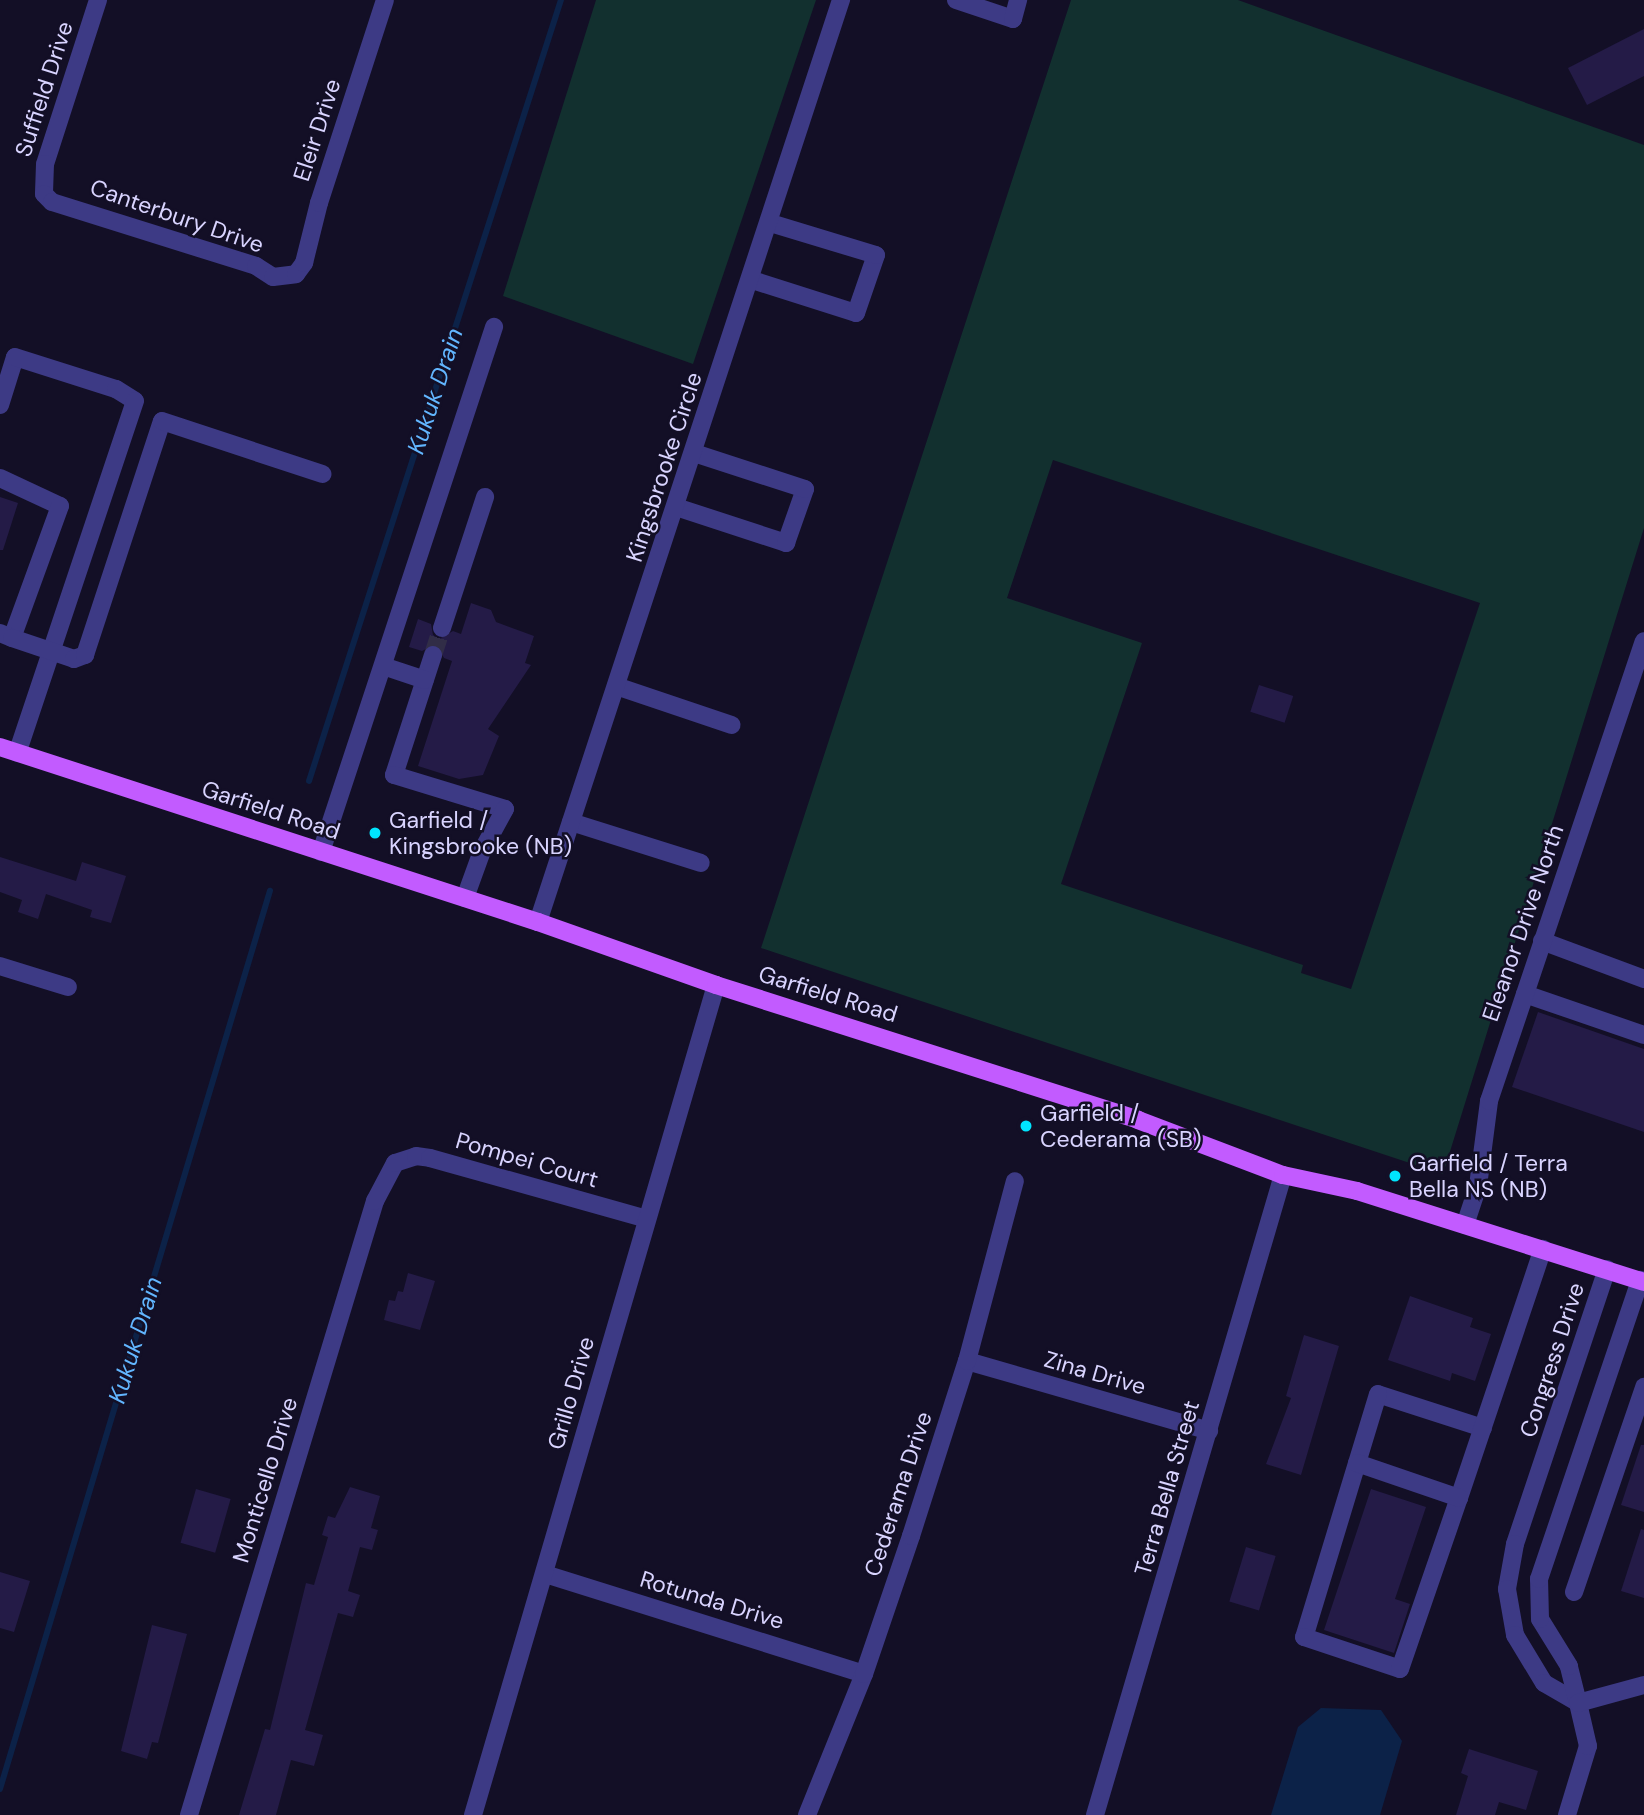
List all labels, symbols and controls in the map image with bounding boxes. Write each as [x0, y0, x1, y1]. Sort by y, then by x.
street label: Suffield Drive [9, 18, 79, 160]
street label: Eleir Drive [288, 75, 346, 185]
street label: Canterbury Drive [86, 173, 268, 259]
water label: Kukuk Drain [401, 324, 469, 458]
street label: Kingsbrooke Circle [620, 369, 708, 565]
street label: Garfield Road [198, 775, 344, 845]
place label: Garfield / Kingsbrooke (NB) [389, 806, 572, 860]
street label: Eleanor Drive North [1476, 821, 1570, 1025]
marker: Garfield / Kingsbrooke (NB) [367, 825, 383, 841]
street label: Garfield Road [755, 960, 901, 1028]
place label: Garfield / Cederama (SB) [1040, 1099, 1202, 1153]
marker: Garfield / Cederama (SB) [1018, 1118, 1034, 1134]
street label: Pompei Court [453, 1127, 601, 1193]
place label: Garfield / Terra Bella NS (NB) [1409, 1149, 1568, 1203]
marker: Garfield / Terra Bella NS (NB) [1387, 1168, 1403, 1184]
water label: Kukuk Drain [102, 1273, 168, 1407]
street label: Congress Drive [1514, 1279, 1590, 1441]
street label: Grillo Drive [542, 1333, 600, 1453]
street label: Zina Drive [1041, 1345, 1149, 1401]
street label: Monticello Drive [227, 1394, 303, 1566]
street label: Terra Bella Street [1129, 1397, 1205, 1579]
street label: Cederama Drive [858, 1408, 938, 1580]
street label: Rotunda Drive [637, 1565, 787, 1635]

